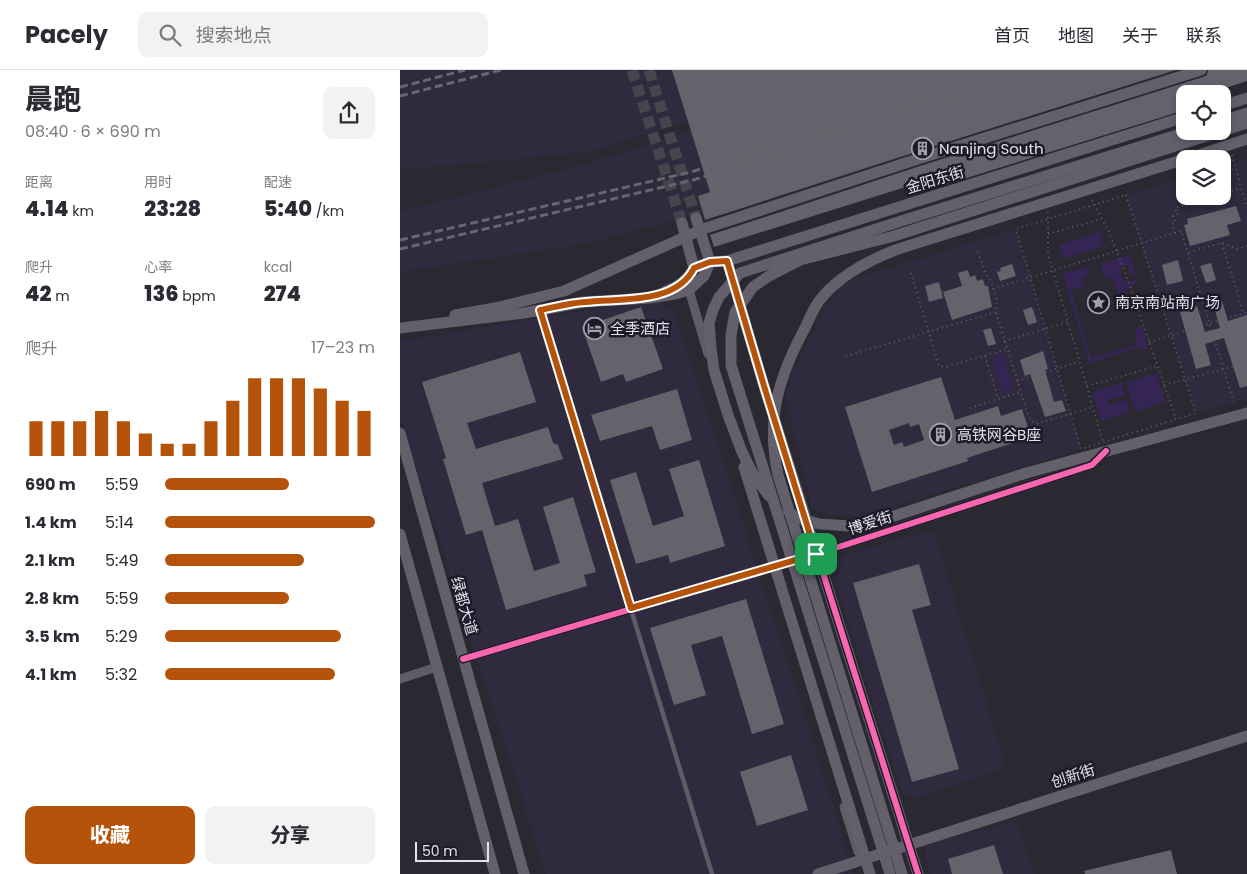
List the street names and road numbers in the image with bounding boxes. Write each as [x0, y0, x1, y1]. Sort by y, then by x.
street label: 金阳东街 [903, 161, 967, 198]
street label: 博爱街 [845, 506, 894, 539]
street label: 绿都大道 [446, 574, 483, 638]
street label: 创新街 [1048, 759, 1097, 792]

